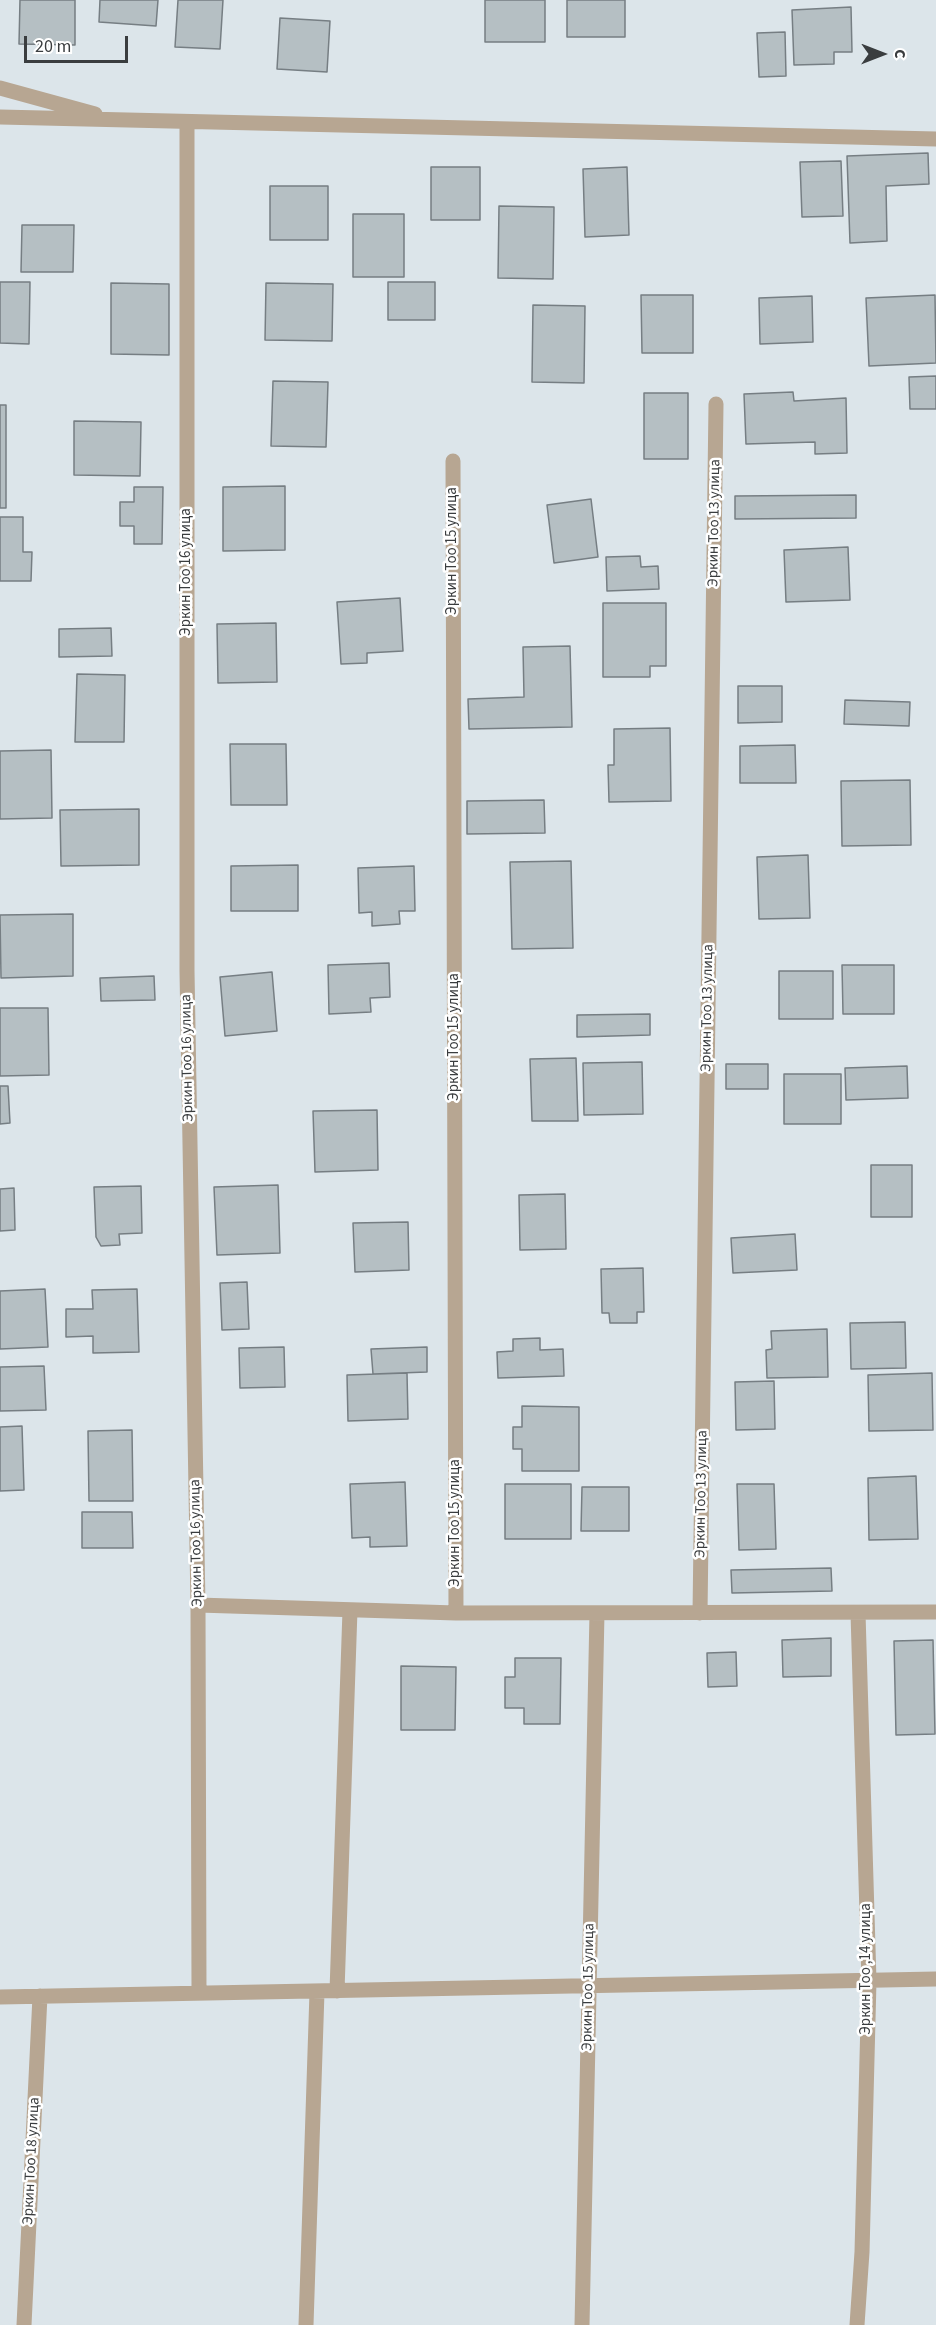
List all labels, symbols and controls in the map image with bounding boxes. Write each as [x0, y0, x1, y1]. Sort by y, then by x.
scale bar [27, 24, 130, 62]
north arrow [852, 24, 912, 84]
text: 20 m [35, 34, 71, 59]
text: С [889, 49, 911, 59]
street label: Эркин Тоо 13 улица [705, 459, 725, 587]
street label: Эркин Тоо 15 улица [444, 487, 462, 615]
street label: Эркин Тоо 16 улица [178, 508, 196, 636]
street label: Эркин Тоо 13 улица [698, 944, 718, 1072]
street label: Эркин Тоо 15 улица [446, 973, 464, 1101]
street label: Эркин Тоо 16 улица [178, 994, 198, 1122]
street label: Эркин Тоо 13 улица [692, 1430, 712, 1558]
street label: Эркин Тоо 15 улица [447, 1459, 465, 1587]
street label: Эркин Тоо 16 улица [187, 1479, 207, 1607]
street label: Эркин Тоо ,14 улица [858, 1903, 876, 2035]
street label: Эркин Тоо 15 улица [579, 1923, 599, 2051]
street label: Эркин Тоо 18 улица [20, 2097, 44, 2225]

